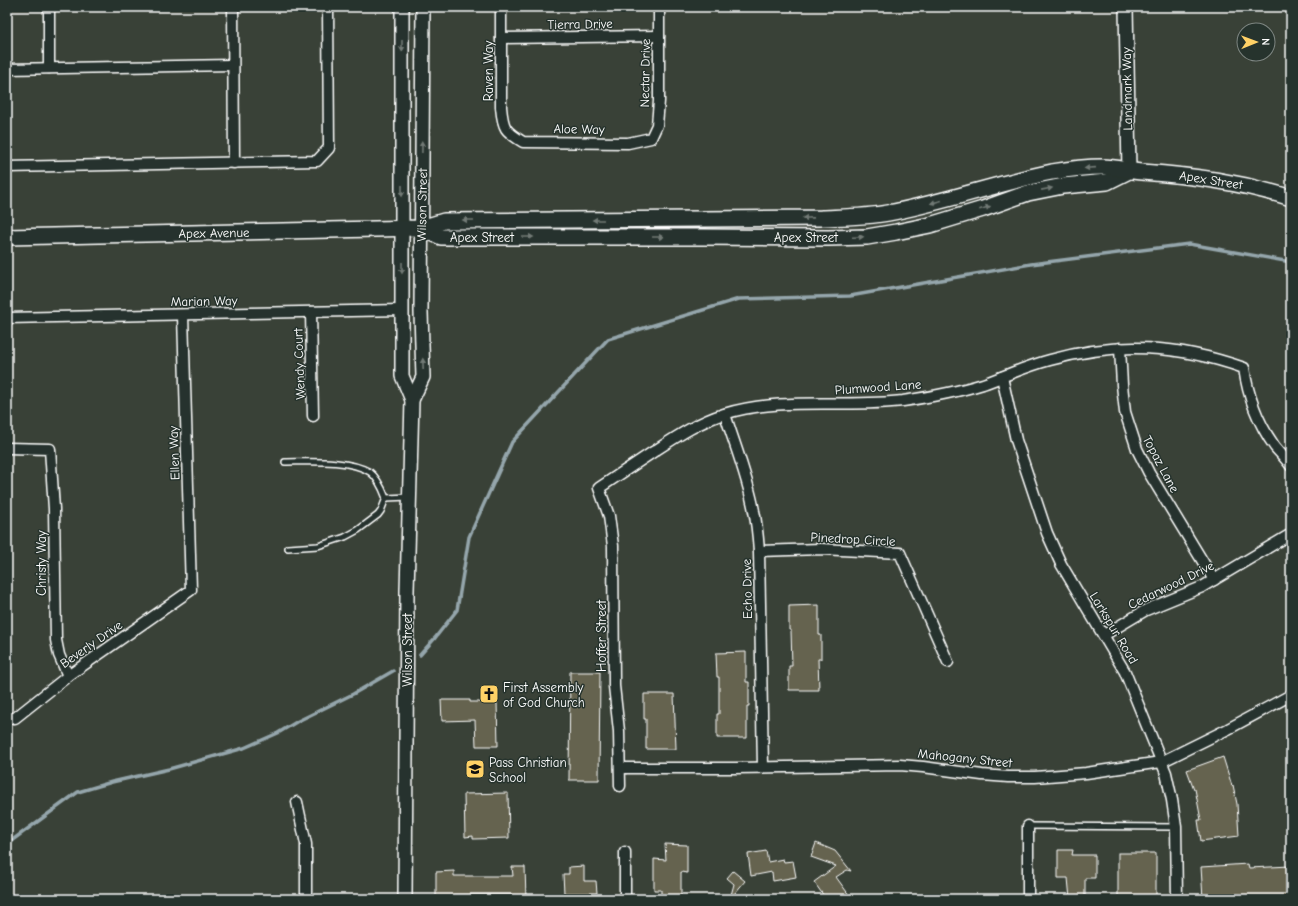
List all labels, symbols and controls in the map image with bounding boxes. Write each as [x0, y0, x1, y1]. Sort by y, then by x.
street label: Tierra Drive [547, 16, 613, 32]
north arrow [1236, 22, 1276, 62]
street label: Nectar Drive [637, 38, 653, 108]
text: N [1259, 38, 1272, 46]
one-way arrow [399, 40, 405, 53]
street label: Raven Way [481, 41, 496, 101]
street label: Landmark Way [1119, 47, 1135, 131]
street label: Aloe Way [553, 121, 605, 137]
one-way arrow [419, 140, 425, 153]
one-way arrow [1084, 164, 1096, 171]
street label: Wilson Street [414, 167, 430, 242]
street label: Apex Street [1178, 168, 1245, 193]
one-way arrow [399, 185, 405, 198]
one-way arrow [1041, 186, 1053, 192]
one-way arrow [930, 199, 942, 205]
one-way arrow [979, 205, 991, 211]
one-way arrow [801, 215, 814, 221]
one-way arrow [461, 217, 474, 223]
one-way arrow [591, 217, 604, 223]
street label: Apex Avenue [178, 225, 250, 241]
street label: Apex Street [450, 230, 515, 245]
street label: Apex Street [774, 230, 839, 245]
one-way arrow [522, 234, 535, 240]
one-way arrow [652, 234, 665, 240]
one-way arrow [852, 234, 865, 240]
one-way arrow [399, 262, 405, 275]
street label: Marian Way [170, 293, 238, 309]
street label: Wendy Court [290, 327, 308, 400]
one-way arrow [420, 357, 426, 370]
street label: Plumwood Lane [834, 376, 922, 398]
street label: Ellen Way [166, 425, 182, 480]
street label: Topaz Lane [1140, 433, 1183, 496]
street label: Pinedrop Circle [810, 529, 896, 549]
street label: Christy Way [34, 530, 49, 596]
street label: Cedarwood Drive [1126, 557, 1217, 612]
street label: Echo Drive [739, 558, 755, 619]
street label: Larkspur Road [1087, 589, 1141, 667]
street label: Hoffer Street [594, 599, 609, 672]
street label: Wilson Street [400, 612, 415, 687]
street label: Beverly Drive [57, 617, 125, 671]
place label: First Assembly of God Church [503, 680, 585, 710]
church icon: First Assembly of God Church [478, 683, 500, 705]
street label: Mahogany Street [917, 746, 1014, 771]
place label: Pass Christian School [489, 755, 567, 785]
school or university icon: Pass Christian School [464, 758, 486, 780]

